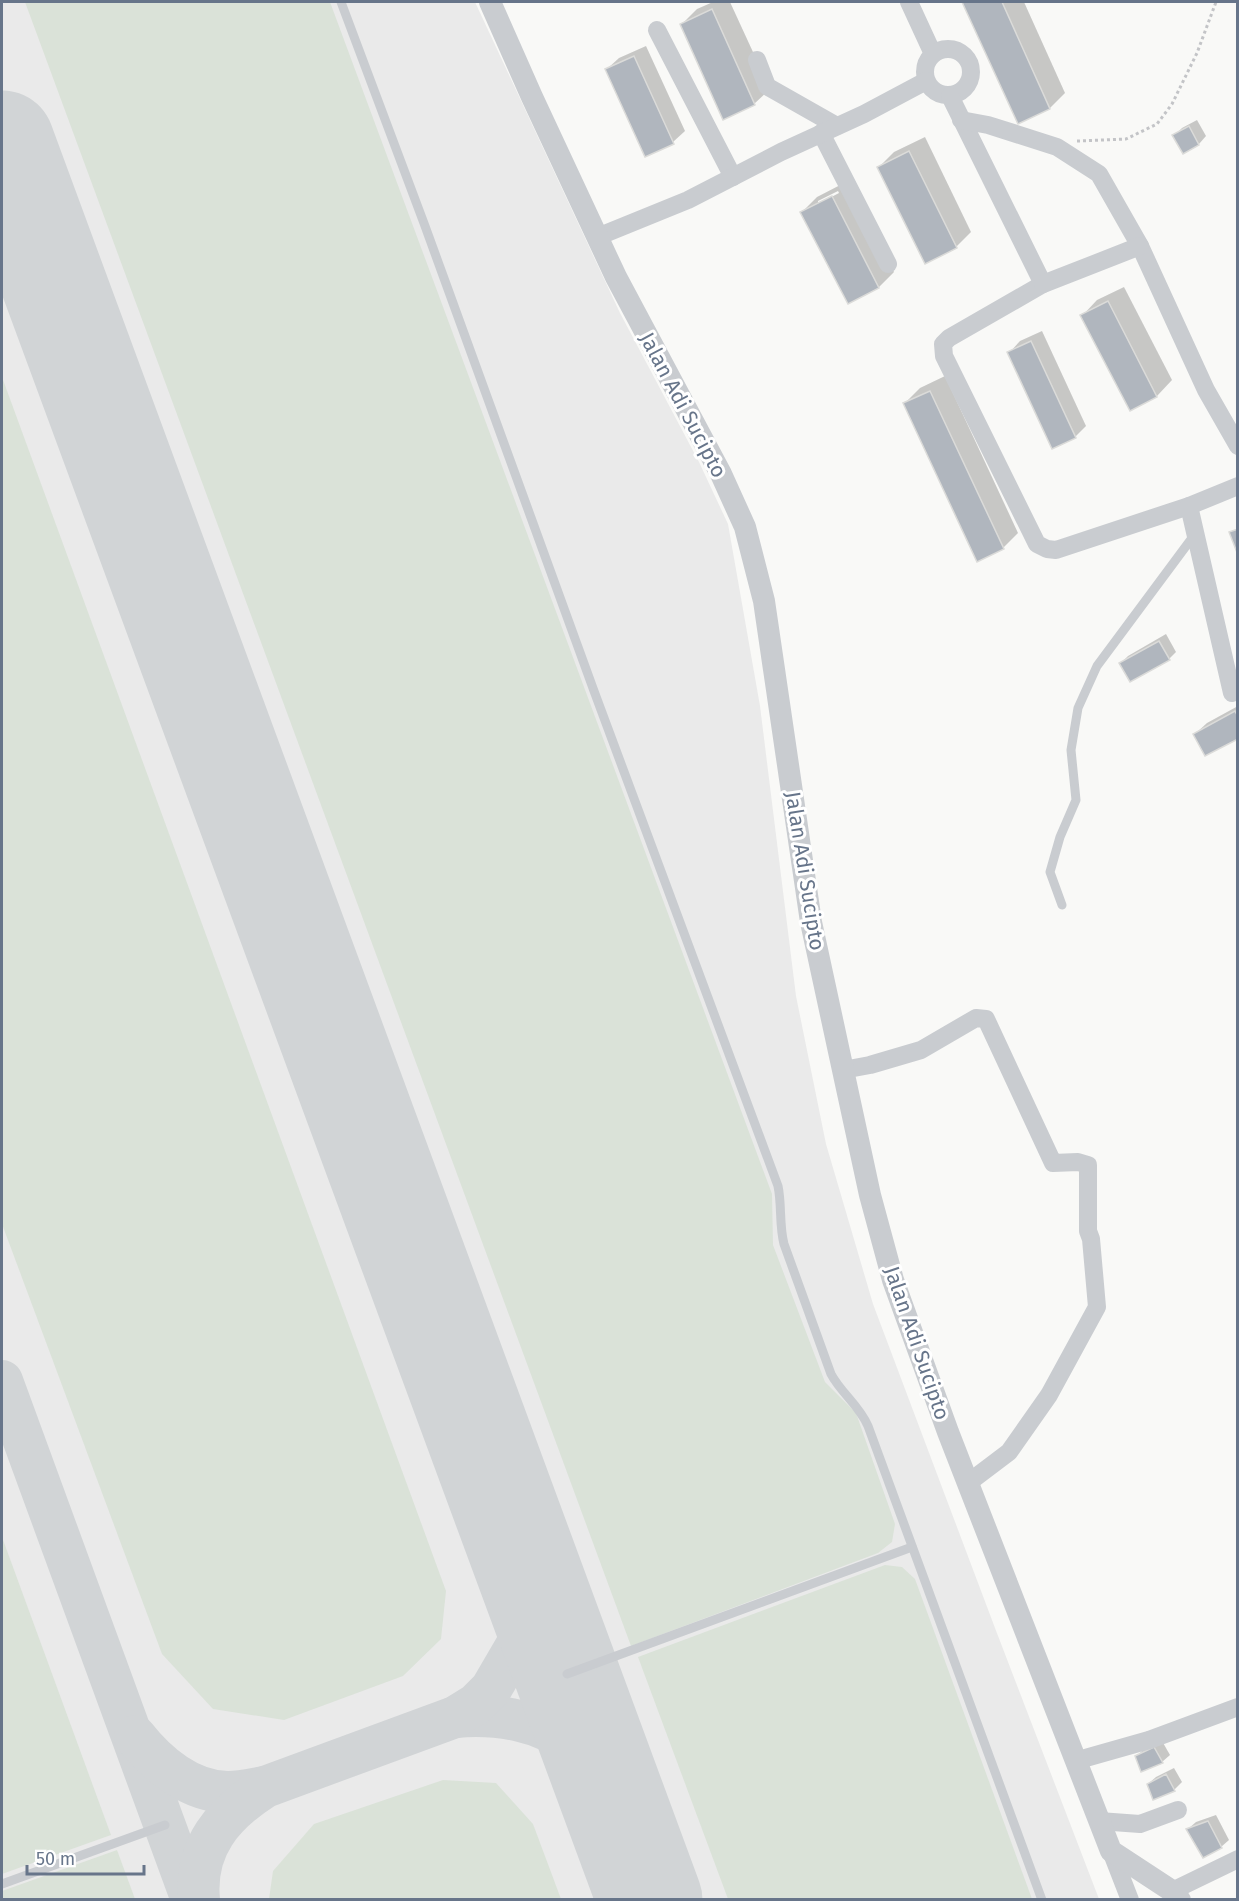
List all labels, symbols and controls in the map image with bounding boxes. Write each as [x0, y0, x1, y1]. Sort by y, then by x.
street label: Jalan Adi Sucipto [634, 328, 732, 482]
street label: Jalan Adi Sucipto [780, 790, 830, 952]
street label: Jalan Adi Sucipto [879, 1263, 955, 1423]
scale bar [27, 1838, 144, 1876]
text: 50 m [36, 1848, 75, 1870]

